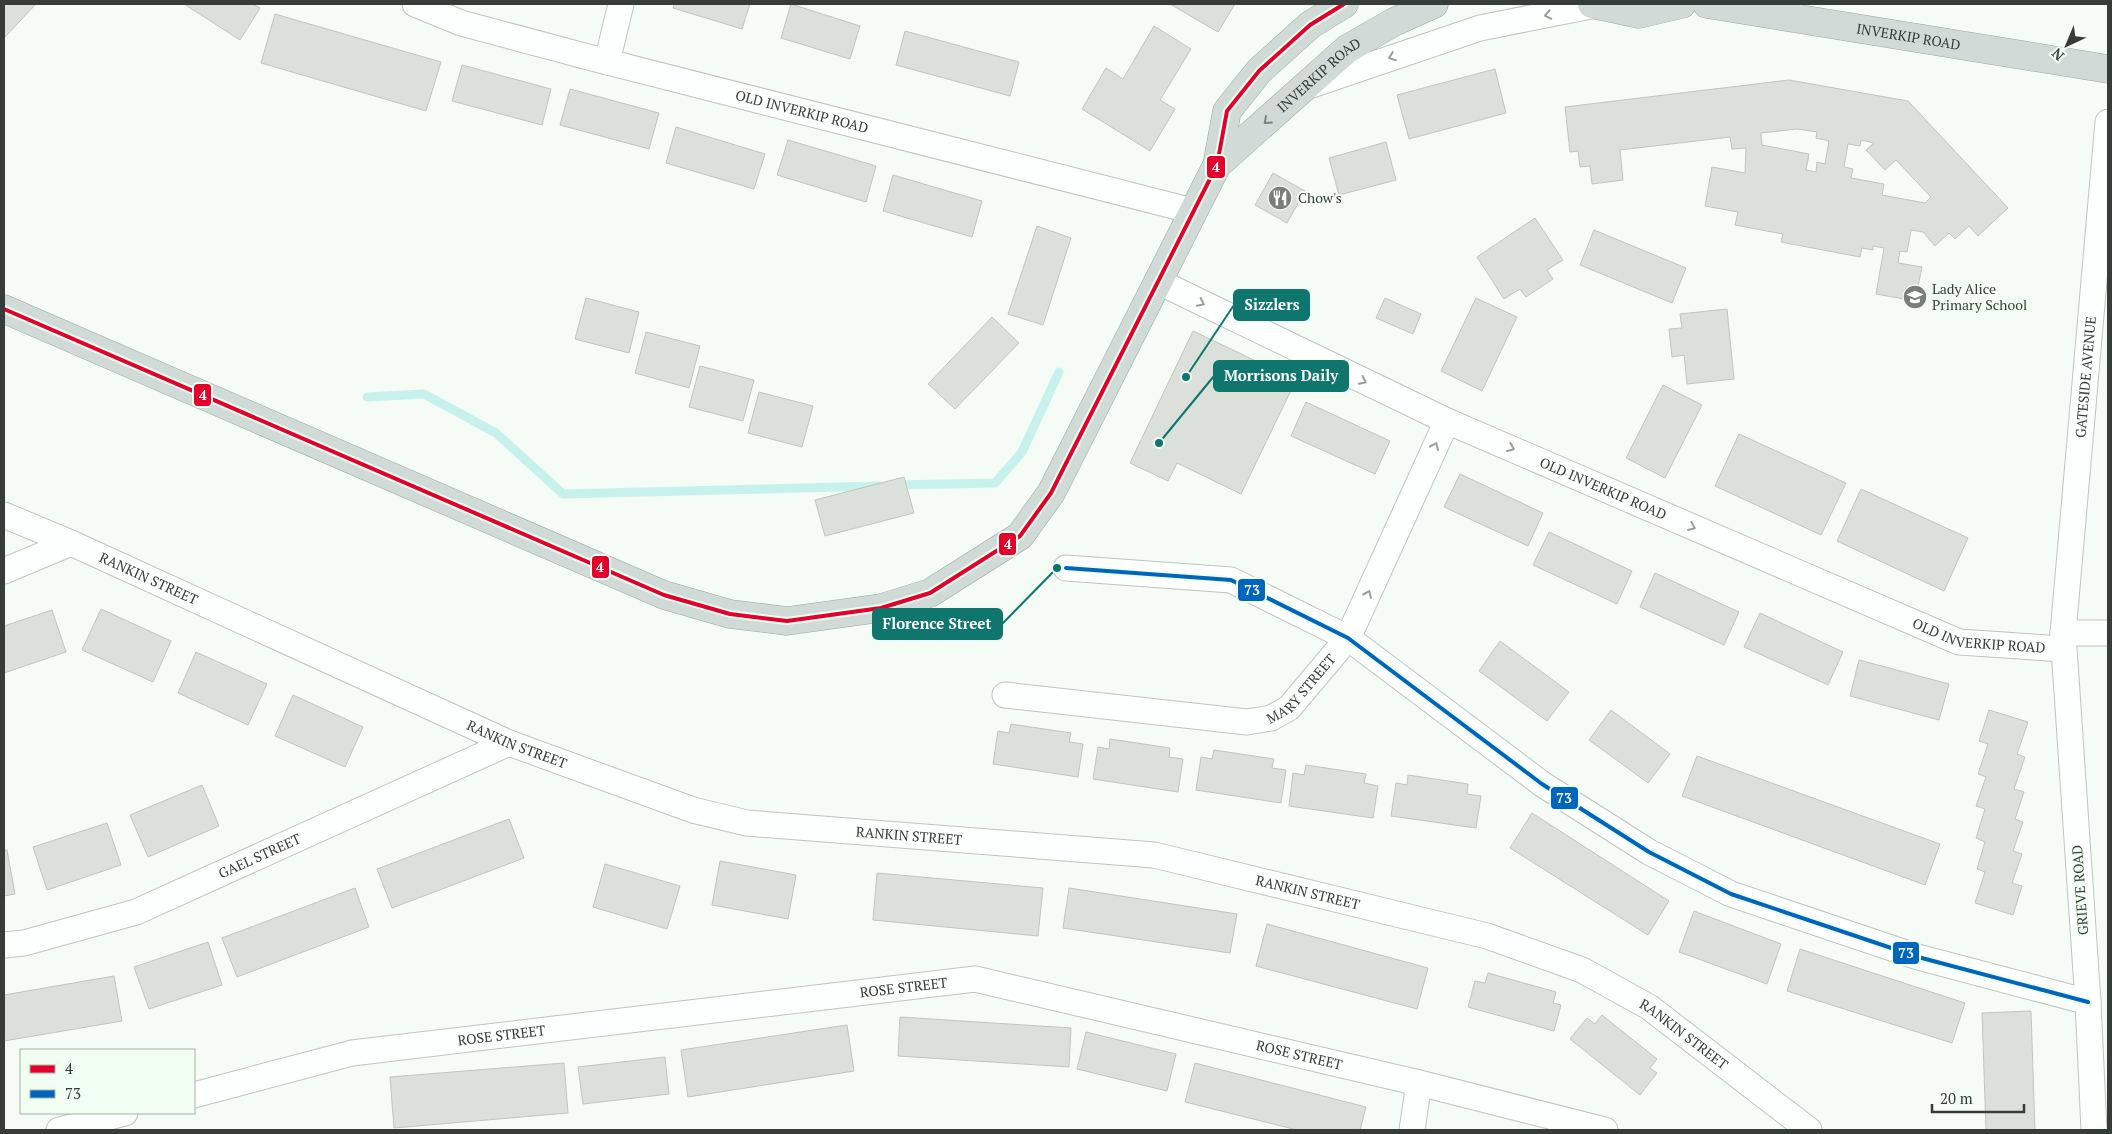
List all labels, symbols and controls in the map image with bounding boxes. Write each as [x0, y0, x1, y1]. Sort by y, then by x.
one-way arrow [1544, 9, 1553, 19]
street label: INVERKIP ROAD [1855, 18, 1962, 54]
north arrow [2042, 20, 2092, 70]
street label: INVERKIP ROAD [1273, 33, 1364, 116]
text: N [2047, 44, 2068, 65]
one-way arrow [1388, 51, 1397, 61]
street label: OLD INVERKIP ROAD [734, 85, 871, 137]
one-way arrow [1263, 115, 1272, 124]
line badge: 4 [1206, 155, 1226, 179]
text: 4 [1212, 157, 1220, 176]
restaurant icon: Chow's [1267, 185, 1293, 211]
place label: Chow's [1298, 188, 1342, 207]
place label: Lady Alice Primary School [1932, 279, 2027, 314]
school or university icon: Lady Alice Primary School [1902, 284, 1928, 310]
callout: Sizzlers [1234, 290, 1309, 320]
text: Sizzlers [1245, 294, 1300, 314]
one-way arrow [1196, 296, 1205, 307]
street label: GATESIDE AVENUE [2070, 315, 2100, 439]
callout: Morrisons Daily [1214, 361, 1348, 391]
text: Morrisons Daily [1224, 365, 1339, 385]
one-way arrow [1358, 374, 1367, 385]
line badge: 4 [193, 383, 212, 407]
text: 4 [199, 385, 207, 404]
one-way arrow [1429, 442, 1439, 451]
one-way arrow [1506, 442, 1515, 453]
street label: OLD INVERKIP ROAD [1537, 452, 1670, 524]
one-way arrow [1687, 520, 1696, 531]
line badge: 4 [998, 532, 1017, 556]
text: 4 [1004, 534, 1012, 553]
street label: RANKIN STREET [97, 547, 202, 609]
line badge: 4 [591, 555, 610, 579]
text: 4 [596, 557, 604, 576]
line badge: 73 [1237, 578, 1266, 602]
text: 73 [1244, 580, 1260, 599]
one-way arrow [1361, 590, 1372, 599]
callout: Florence Street [873, 609, 1002, 639]
text: Florence Street [883, 613, 991, 633]
street label: OLD INVERKIP ROAD [1910, 613, 2046, 657]
street label: MARY STREET [1263, 650, 1340, 728]
street label: RANKIN STREET [464, 715, 570, 772]
line badge: 73 [1550, 786, 1579, 810]
text: 73 [1556, 788, 1572, 807]
street label: RANKIN STREET [855, 822, 963, 849]
street label: GAEL STREET [215, 828, 304, 882]
street label: GRIEVE ROAD [2067, 844, 2092, 936]
street label: RANKIN STREET [1254, 870, 1362, 914]
line badge: 73 [1892, 941, 1920, 965]
text: 73 [1898, 943, 1914, 962]
street label: ROSE STREET [859, 972, 949, 1002]
street label: RANKIN STREET [1637, 994, 1733, 1074]
street label: ROSE STREET [457, 1020, 547, 1049]
street label: ROSE STREET [1254, 1035, 1345, 1074]
legend [20, 1049, 195, 1114]
text: 4 [65, 1058, 73, 1078]
scale bar [1932, 1082, 2024, 1114]
text: 73 [65, 1083, 81, 1103]
text: 20 m [1940, 1088, 1973, 1108]

